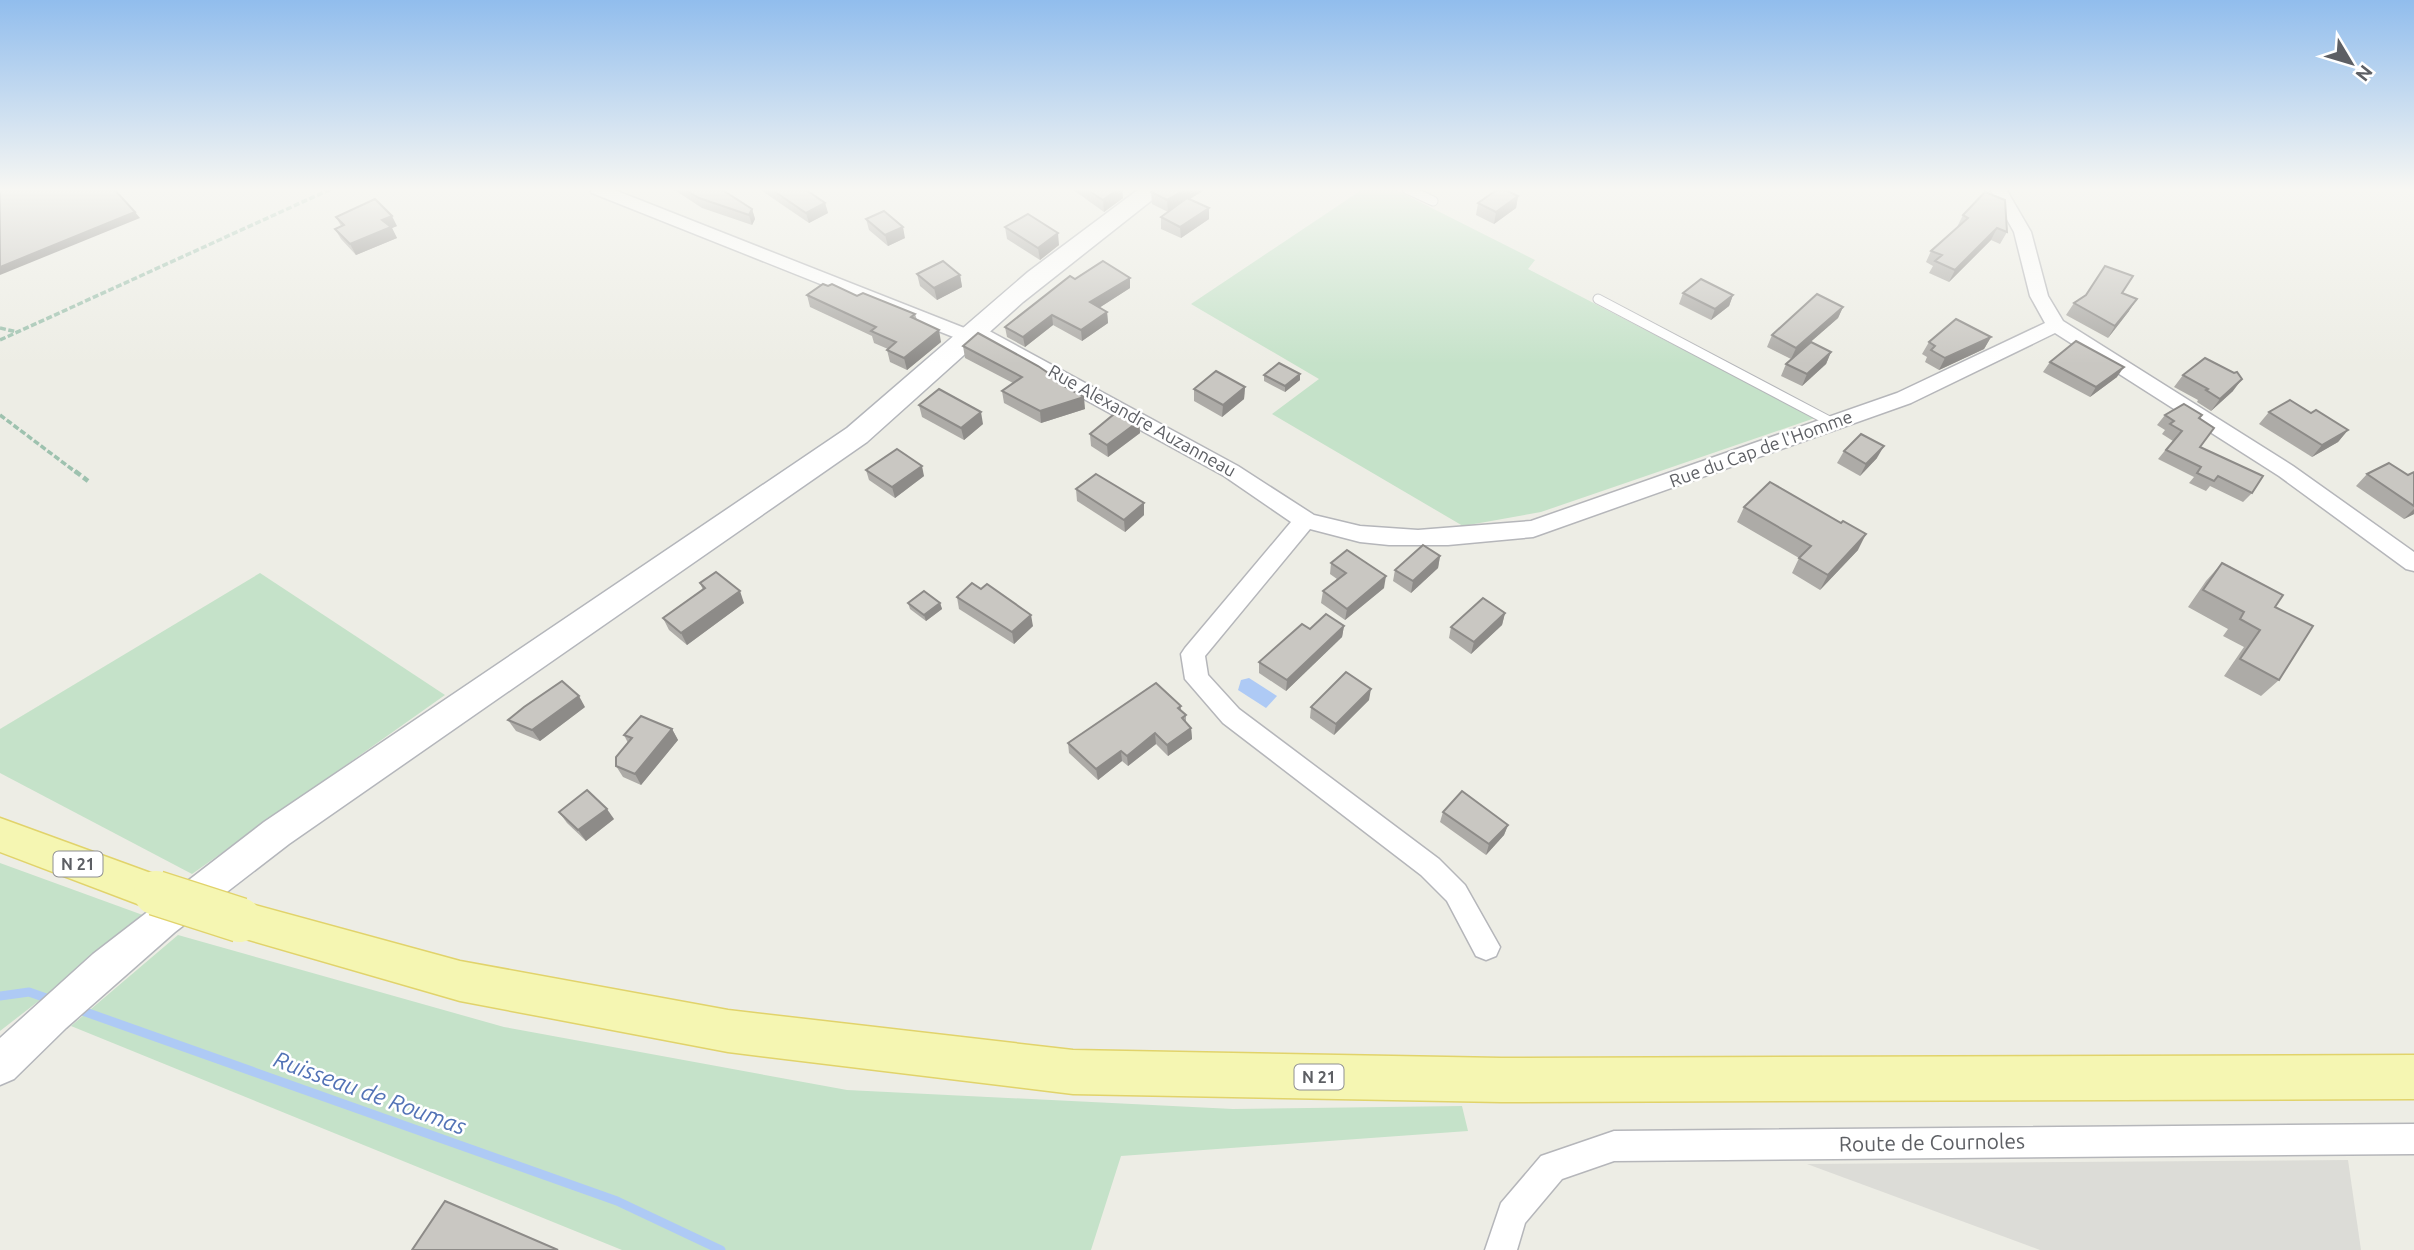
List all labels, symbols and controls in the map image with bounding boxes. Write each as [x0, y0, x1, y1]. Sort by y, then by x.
north arrow [2316, 28, 2386, 98]
text: N [2351, 61, 2377, 86]
street label: Rue Alexandre Auzanneau [1045, 360, 1240, 480]
street label: Rue du Cap de l'Homme [1666, 406, 1855, 490]
road number: N 21 [54, 852, 102, 876]
water label: Ruisseau de Roumas [271, 1046, 470, 1139]
road number: N 21 [1294, 1064, 1344, 1090]
street label: Route de Cournoles [1839, 1128, 2025, 1156]

